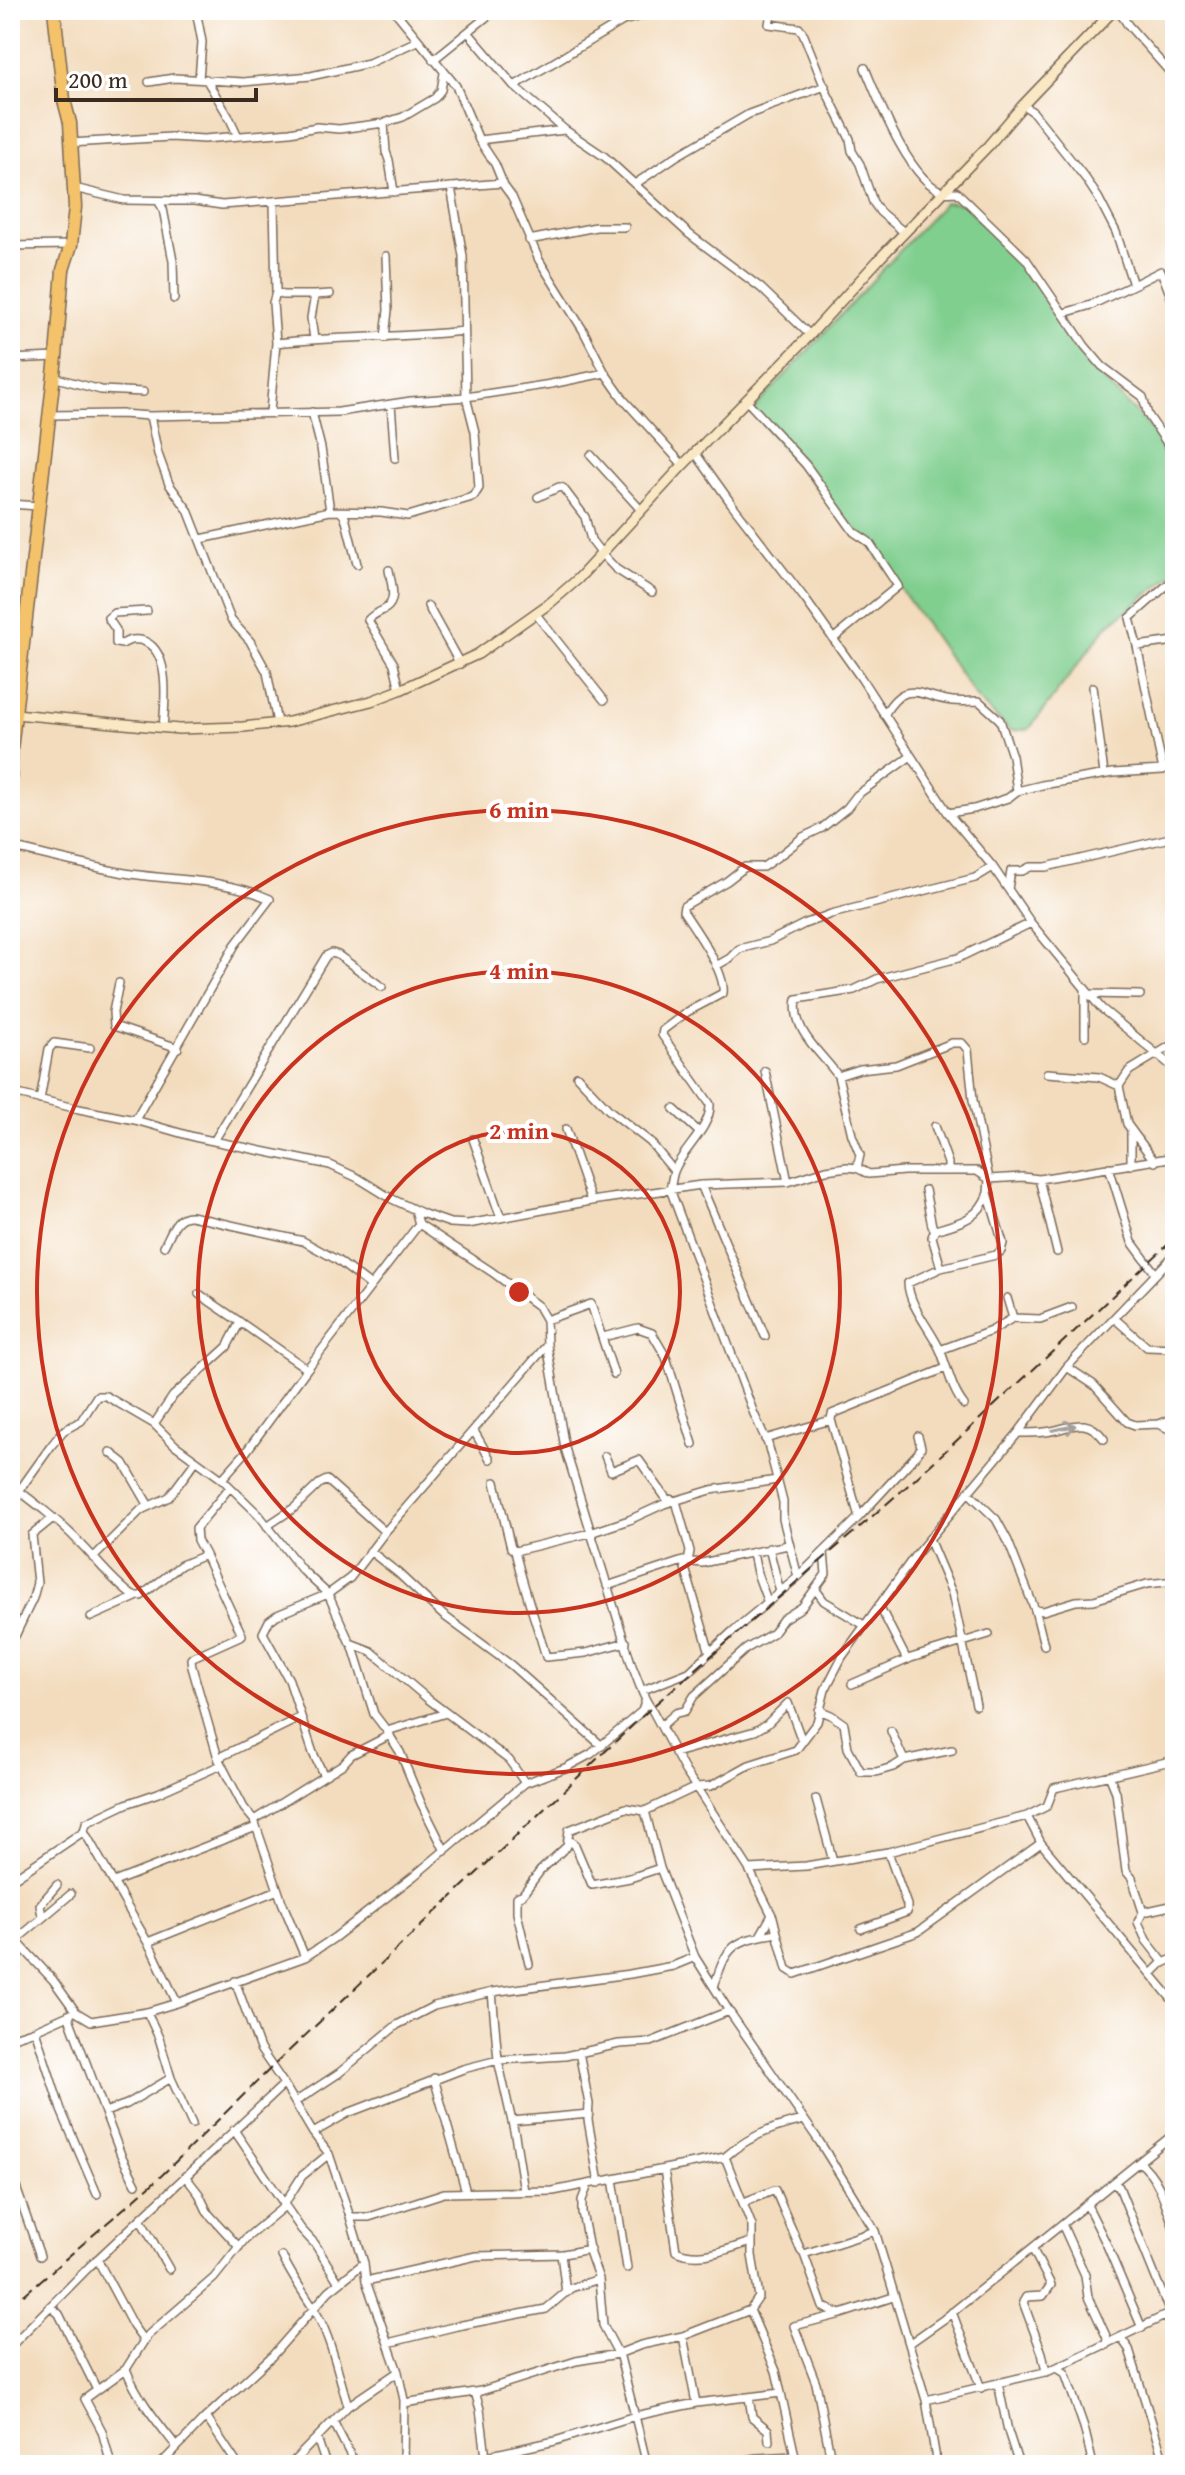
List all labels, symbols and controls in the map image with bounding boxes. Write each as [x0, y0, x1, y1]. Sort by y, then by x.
scale bar [56, 52, 256, 102]
text: 200 m [68, 62, 128, 97]
text: 6 min [489, 792, 549, 827]
text: 4 min [489, 953, 549, 988]
text: 2 min [489, 1113, 549, 1148]
centre of rings [505, 1278, 533, 1306]
one-way arrow [1051, 1420, 1076, 1435]

